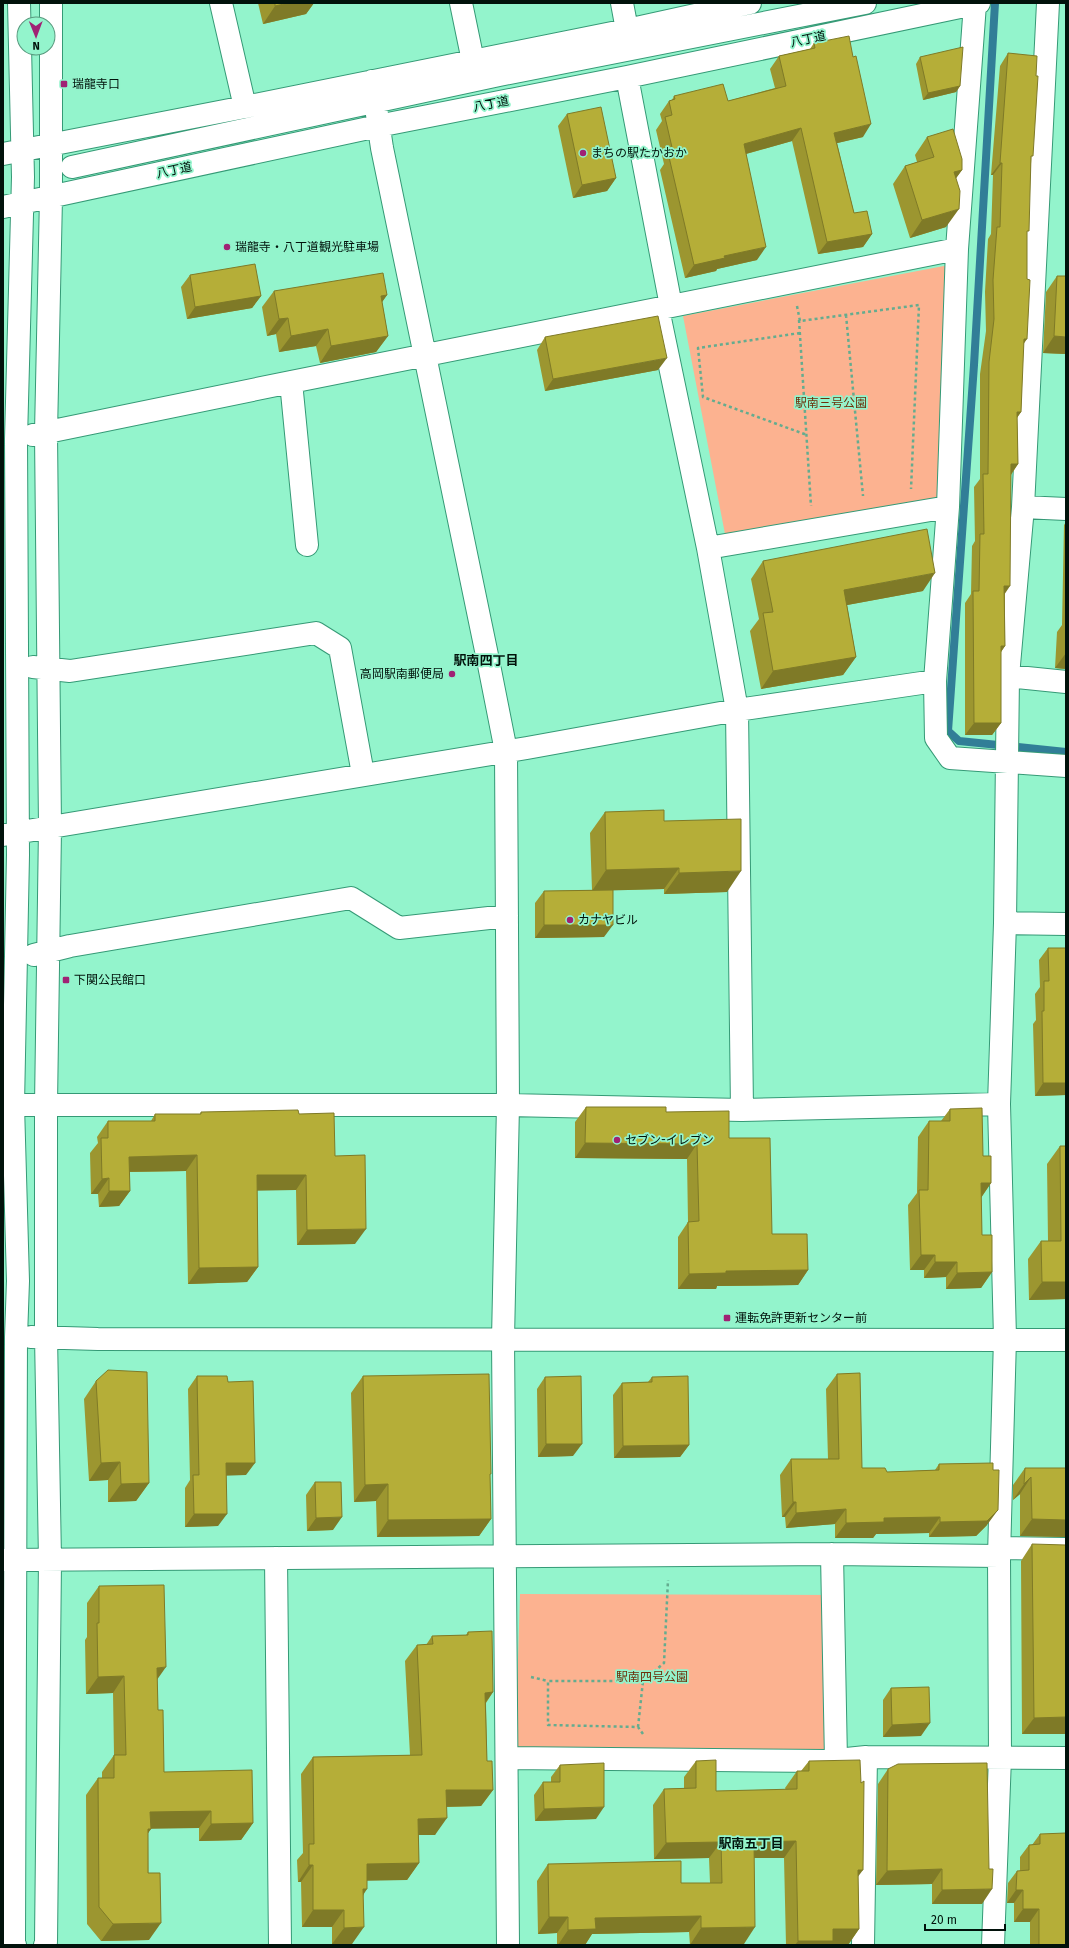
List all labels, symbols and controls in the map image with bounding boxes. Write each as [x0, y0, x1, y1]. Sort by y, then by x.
north arrow [16, 16, 56, 56]
street label: 八丁道 [789, 28, 827, 50]
text: N [32, 39, 40, 52]
place label: 瑞龍寺口 [72, 77, 120, 91]
marker: 瑞龍寺口 [59, 79, 69, 89]
street label: 八丁道 [472, 94, 510, 114]
place label: まちの駅たかおか [591, 146, 687, 160]
marker: まちの駅たかおか [578, 148, 588, 158]
street label: 八丁道 [155, 159, 193, 181]
place label: 瑞龍寺・八丁道観光駐車場 [235, 240, 379, 254]
marker: 瑞龍寺・八丁道観光駐車場 [222, 242, 232, 252]
park label: 駅南三号公園 [795, 396, 867, 410]
district label: 駅南四丁目 [453, 653, 519, 668]
place label: 高岡駅南郵便局 [360, 667, 444, 681]
marker: 高岡駅南郵便局 [447, 669, 457, 679]
place label: カナヤビル [578, 913, 638, 927]
marker: カナヤビル [565, 915, 575, 925]
place label: 下関公民館口 [74, 973, 146, 987]
marker: 下関公民館口 [61, 975, 71, 985]
place label: セブン-イレブン [625, 1133, 714, 1147]
marker: セブン-イレブン [612, 1135, 622, 1145]
place label: 運転免許更新センター前 [735, 1311, 867, 1325]
marker: 運転免許更新センター前 [722, 1313, 732, 1323]
park label: 駅南四号公園 [616, 1670, 688, 1684]
district label: 駅南五丁目 [718, 1836, 784, 1851]
scale bar [925, 1906, 1005, 1932]
text: 20 m [931, 1913, 957, 1927]

